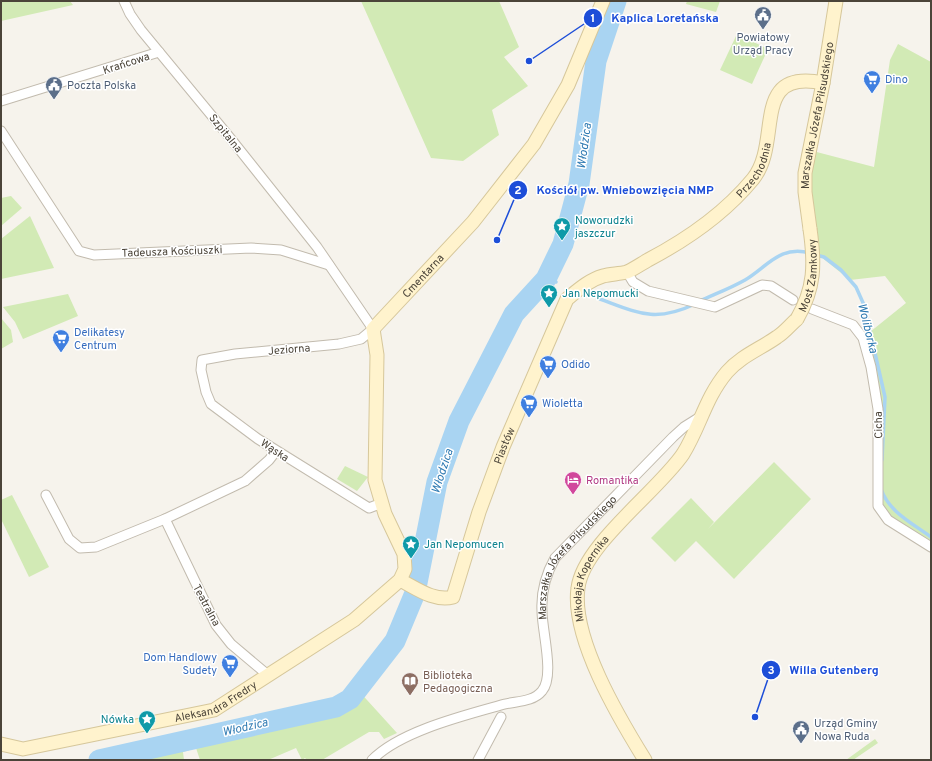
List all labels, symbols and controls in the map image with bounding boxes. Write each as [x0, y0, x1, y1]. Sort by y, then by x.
public building icon: Powiatowy Urząd Pracy [753, 5, 773, 30]
callout: Kaplica Loretańska [583, 6, 726, 30]
text: 1 [591, 11, 595, 27]
text: Kaplica Loretańska [611, 11, 719, 27]
place label: Powiatowy Urząd Pracy [733, 31, 793, 58]
street label: Marszałka Józefa Piłsudskiego [799, 41, 837, 189]
street label: Krańcowa [101, 50, 152, 78]
supermarket icon: Dino [862, 69, 882, 94]
place label: Dino [885, 73, 908, 87]
public building icon: Poczta Polska [44, 75, 64, 100]
place label: Poczta Polska [67, 79, 136, 93]
street label: Szpitalna [205, 111, 245, 156]
water label: Włodzica [574, 121, 596, 170]
street label: Przechodnia [734, 141, 775, 201]
callout: Kościół pw. Wniebowzięcia NMP [508, 178, 721, 202]
text: 2 [514, 183, 522, 199]
text: Kościół pw. Wniebowzięcia NMP [536, 183, 714, 199]
place label: Noworudzki jaszczur [574, 214, 633, 241]
place icon: Noworudzki jaszczur [552, 216, 572, 241]
street label: Most Zamkowy [796, 238, 821, 315]
street label: Tadeusza Kościuszki [121, 243, 223, 261]
street label: Cmentarna [400, 251, 448, 301]
place icon: Jan Nepomucki [539, 283, 559, 308]
place label: Jan Nepomucki [562, 287, 639, 301]
water label: Woliborka [853, 302, 881, 356]
place label: Delikatesy Centrum [74, 326, 125, 353]
supermarket icon: Delikatesy Centrum [51, 328, 71, 353]
street label: Jeziorna [267, 341, 311, 359]
supermarket icon: Odido [538, 354, 558, 379]
place label: Odido [561, 358, 590, 372]
supermarket icon: Wioletta [519, 393, 539, 418]
place label: Wioletta [542, 397, 583, 411]
street label: Cicha [872, 411, 886, 439]
street label: Piastów [491, 425, 519, 466]
street label: Wąska [258, 436, 292, 465]
water label: Włodzica [428, 446, 458, 496]
hotel icon: Romantika [563, 470, 583, 495]
place label: Romantika [586, 474, 639, 488]
street label: Marszałka Józefa Piłsudskiego [536, 493, 620, 620]
street label: Mikołaja Kopernika [571, 533, 613, 623]
place icon: Jan Nepomucen [401, 534, 421, 559]
place label: Jan Nepomucen [424, 538, 504, 552]
street label: Teatralna [189, 582, 223, 629]
place label: Dom Handlowy Sudety [143, 651, 217, 678]
supermarket icon: Dom Handlowy Sudety [220, 653, 240, 678]
callout: Willa Gutenberg [761, 658, 887, 682]
text: 3 [767, 663, 775, 679]
text: Willa Gutenberg [789, 663, 879, 679]
place label: Biblioteka Pedagogiczna [423, 669, 493, 696]
library icon: Biblioteka Pedagogiczna [400, 671, 420, 696]
street label: Aleksandra Fredry [173, 678, 260, 726]
place icon: Nówka [137, 709, 157, 734]
place label: Nówka [101, 713, 134, 727]
water label: Włodzica [221, 715, 270, 741]
place label: Urząd Gminy Nowa Ruda [814, 717, 878, 744]
public building icon: Urząd Gminy Nowa Ruda [791, 719, 811, 744]

